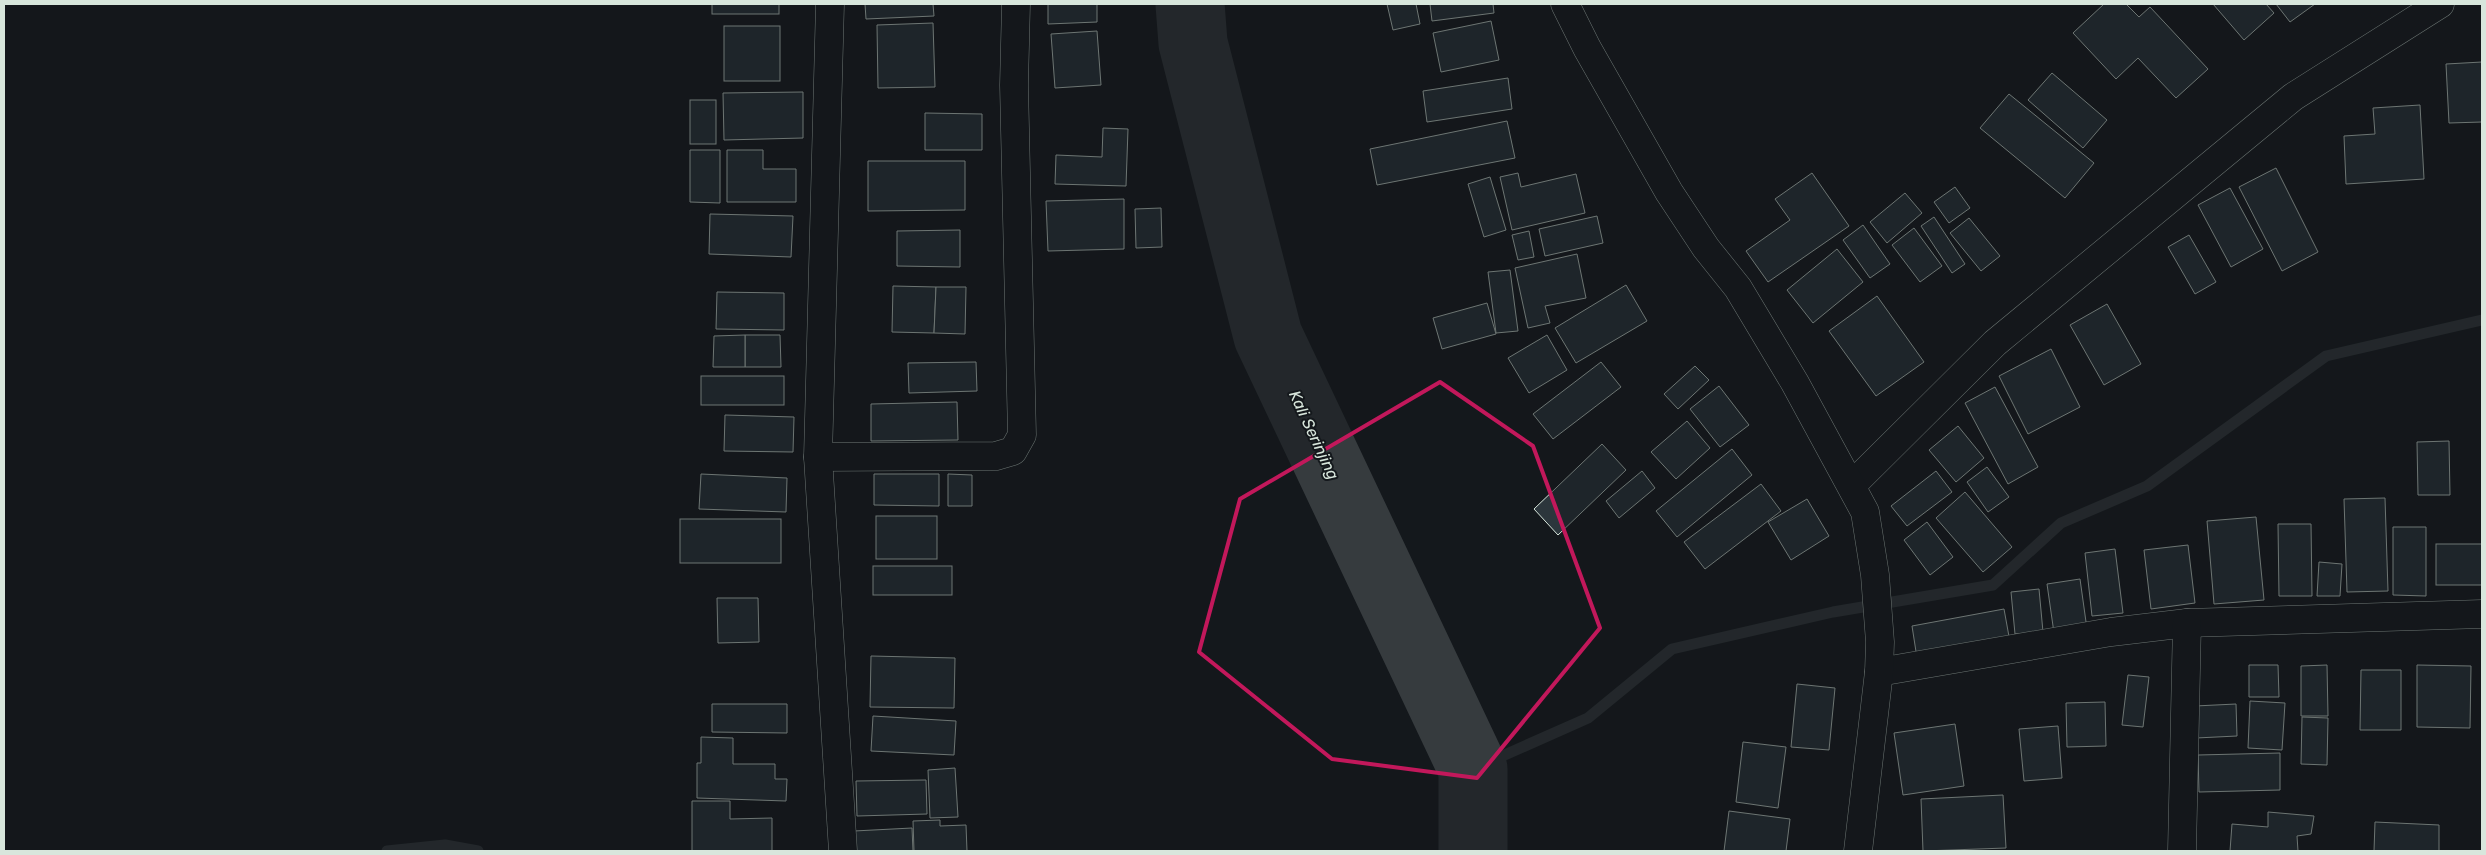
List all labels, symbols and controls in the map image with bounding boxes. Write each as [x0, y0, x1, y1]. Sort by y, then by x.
water label: Kali Serinjing [1285, 387, 1343, 483]

